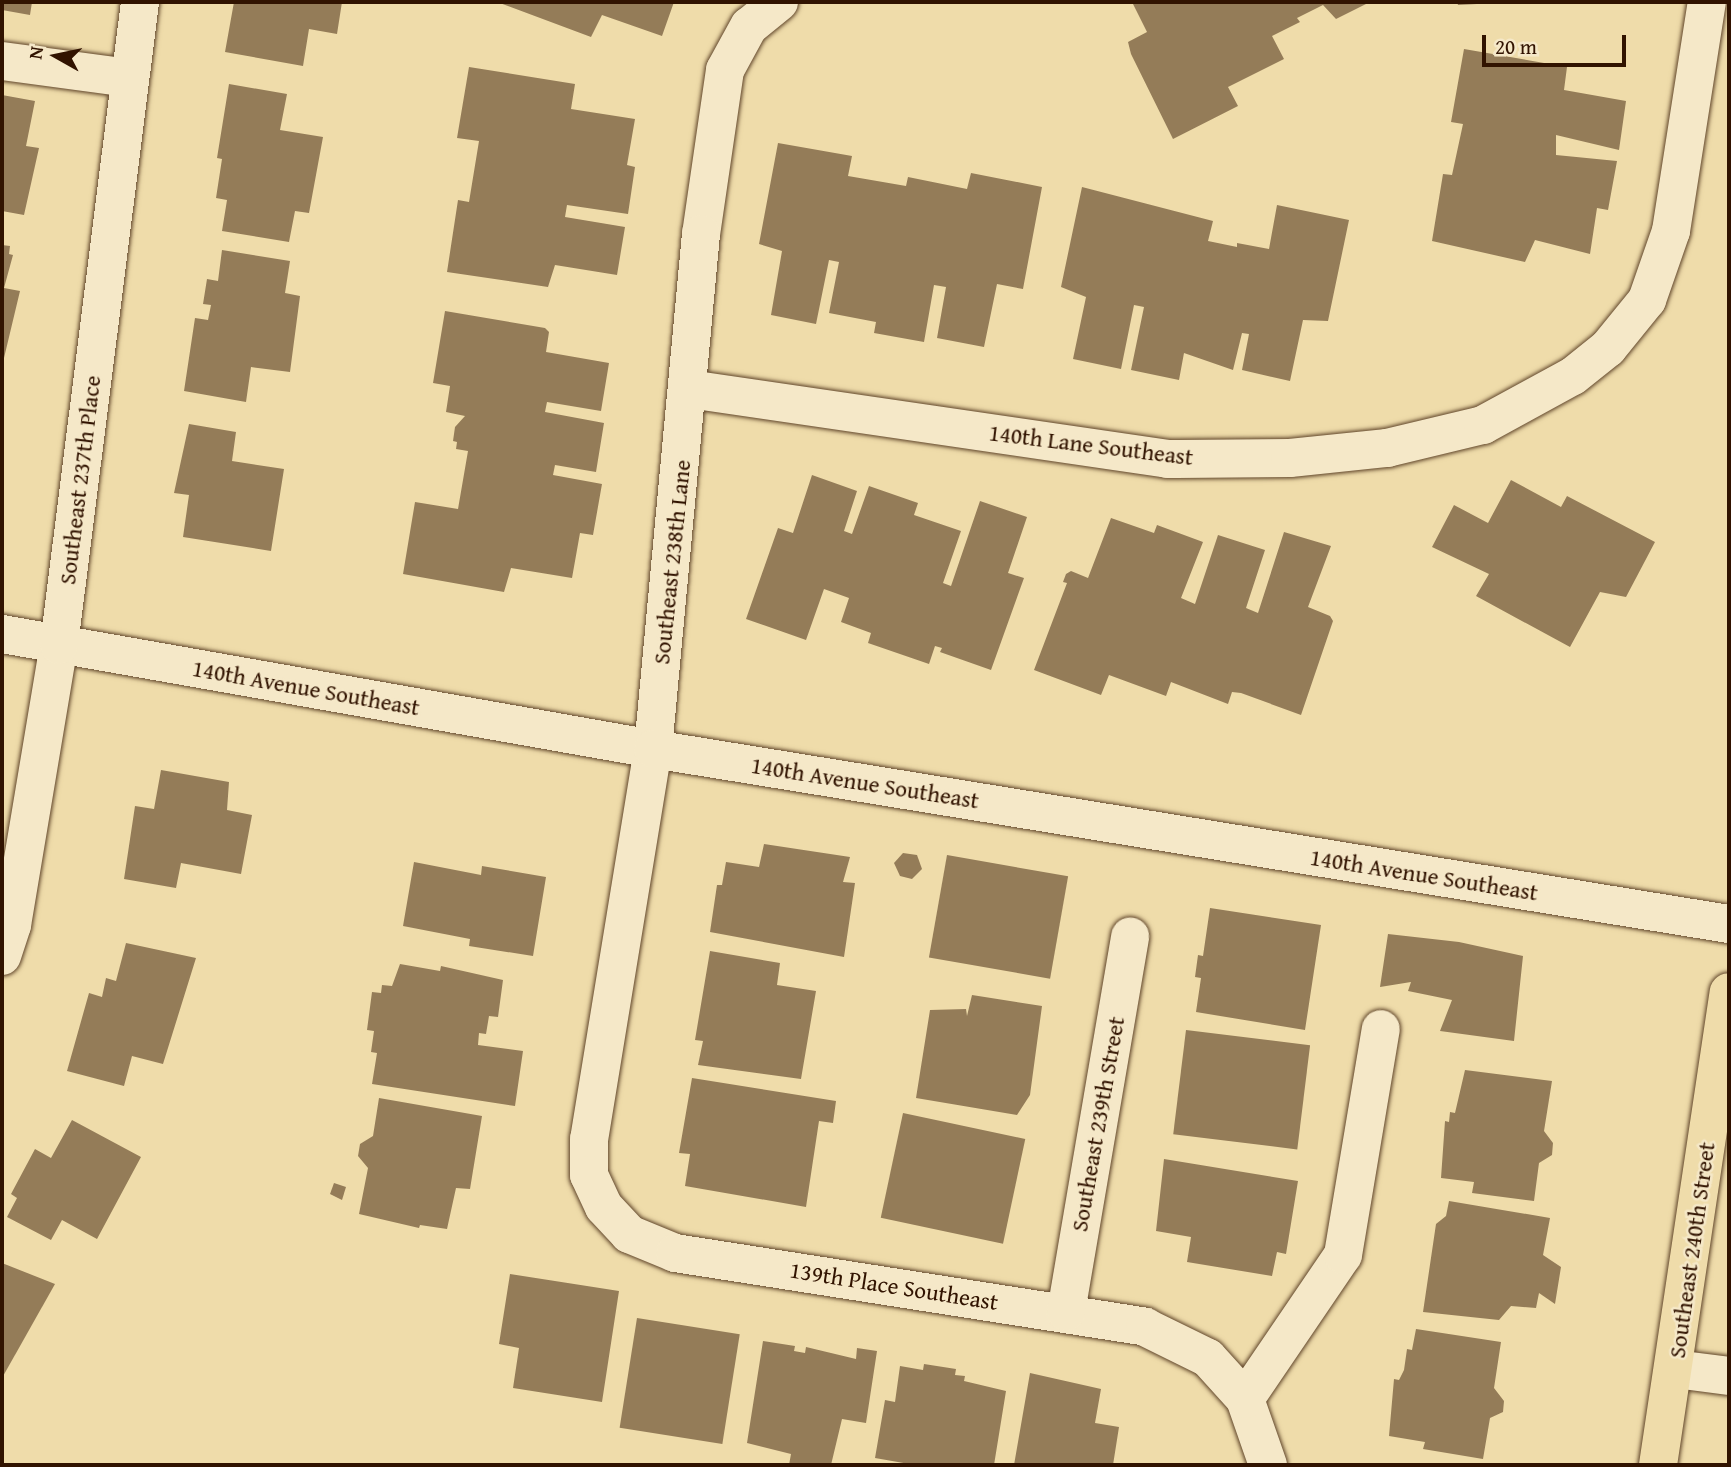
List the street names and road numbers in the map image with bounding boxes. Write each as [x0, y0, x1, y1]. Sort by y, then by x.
street label: Southeast 237th Place [53, 374, 107, 586]
street label: 140th Lane Southeast [987, 419, 1195, 471]
street label: Southeast 238th Lane [648, 458, 696, 666]
street label: 140th Avenue Southeast [190, 654, 422, 722]
street label: 140th Avenue Southeast [749, 751, 981, 815]
street label: 140th Avenue Southeast [1308, 843, 1540, 907]
street label: Southeast 239th Street [1065, 1014, 1131, 1234]
street label: Southeast 240th Street [1663, 1140, 1721, 1360]
street label: 139th Place Southeast [788, 1256, 1000, 1316]

